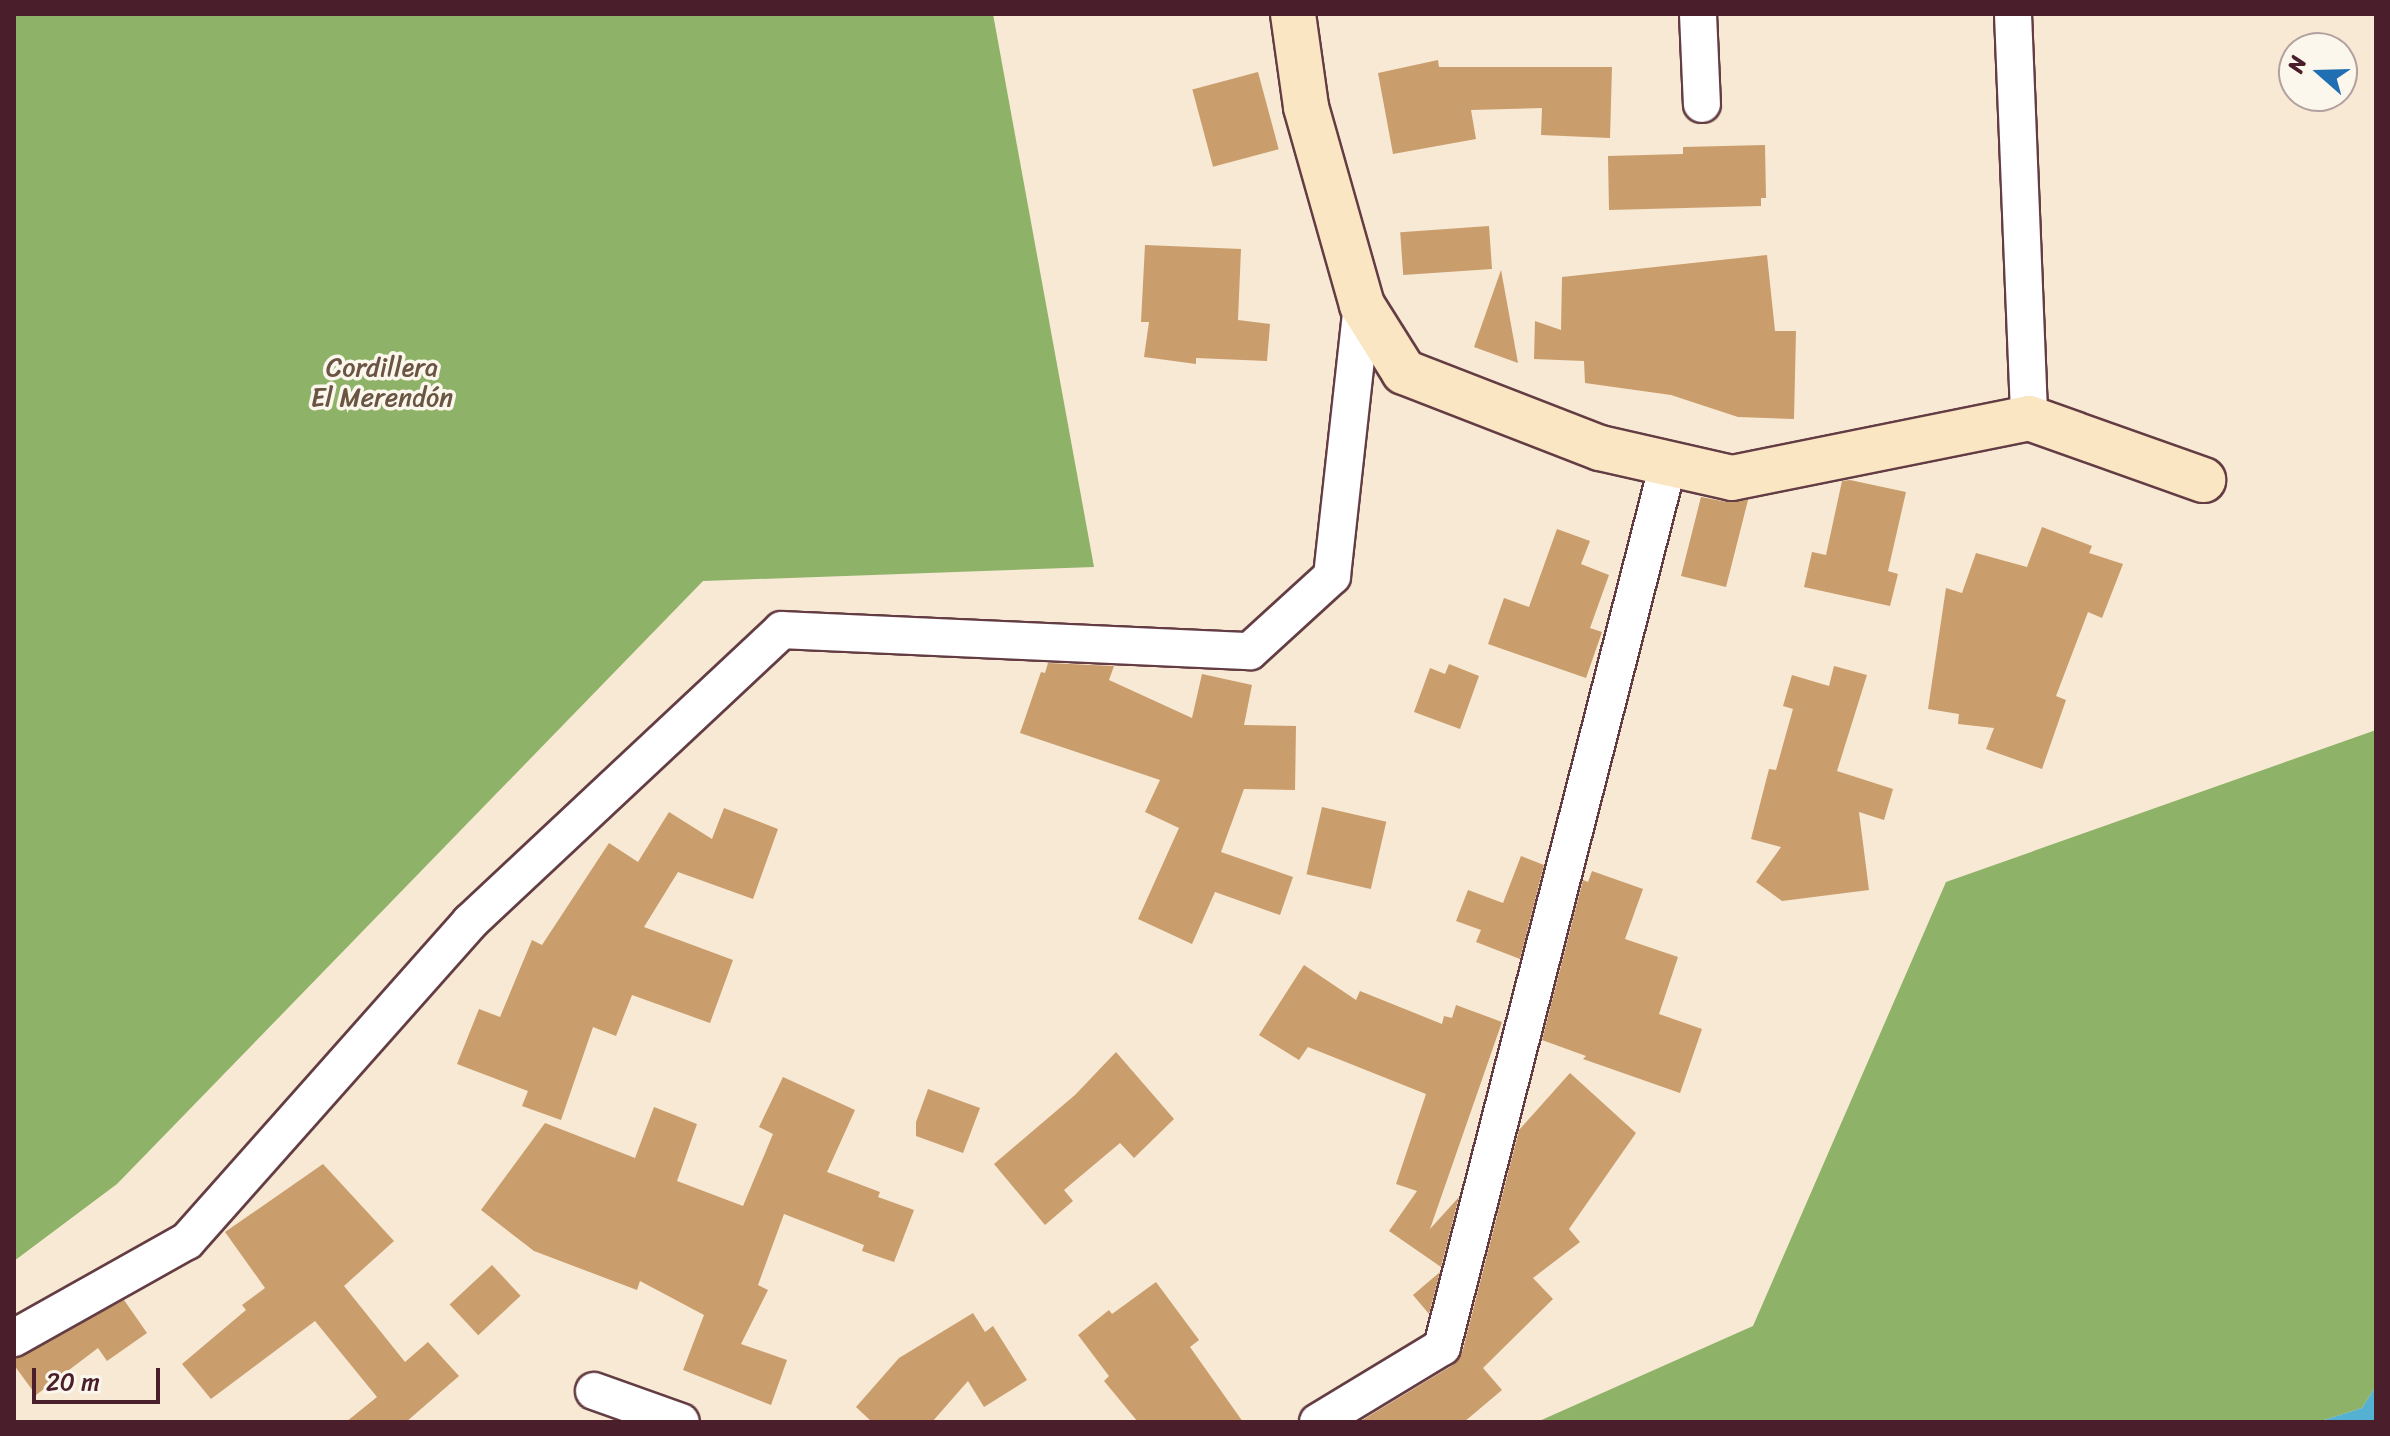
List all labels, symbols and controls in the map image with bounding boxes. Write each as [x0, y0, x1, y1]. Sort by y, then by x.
north arrow [2278, 32, 2358, 112]
text: N [2276, 50, 2318, 78]
park label: Cordillera El Merendón [311, 352, 453, 414]
scale bar [36, 1352, 164, 1402]
text: 20 m [46, 1361, 100, 1403]

